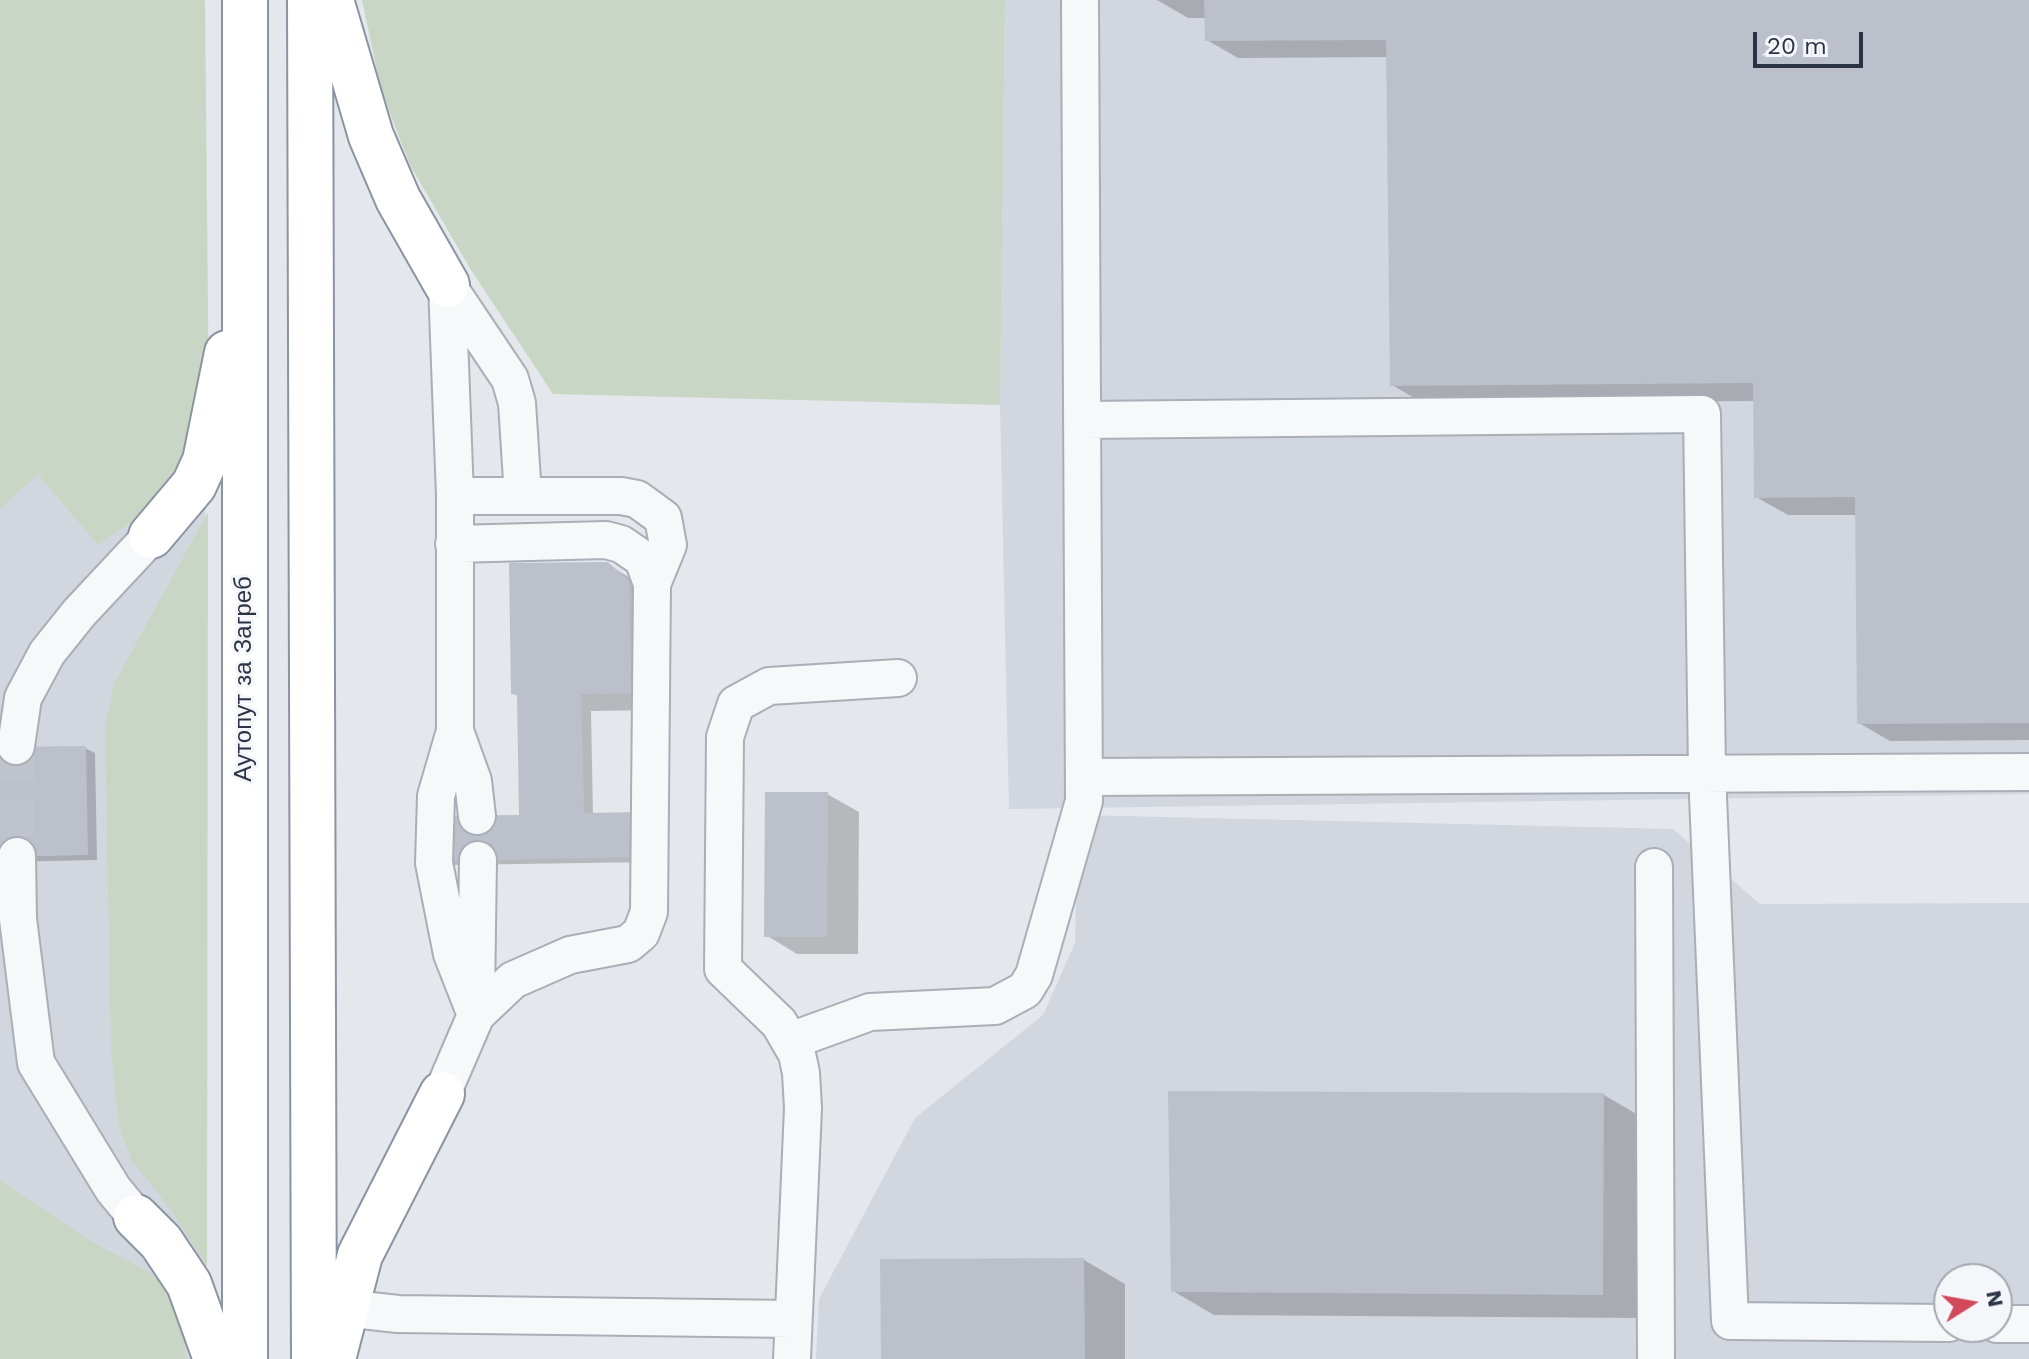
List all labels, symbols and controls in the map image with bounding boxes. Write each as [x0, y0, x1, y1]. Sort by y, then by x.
scale bar [1757, 16, 1867, 66]
text: 20 m [1767, 32, 1827, 60]
street label: Аутопут за Загреб [230, 576, 258, 782]
north arrow [1933, 1263, 2013, 1343]
text: N [1981, 1288, 2009, 1309]

